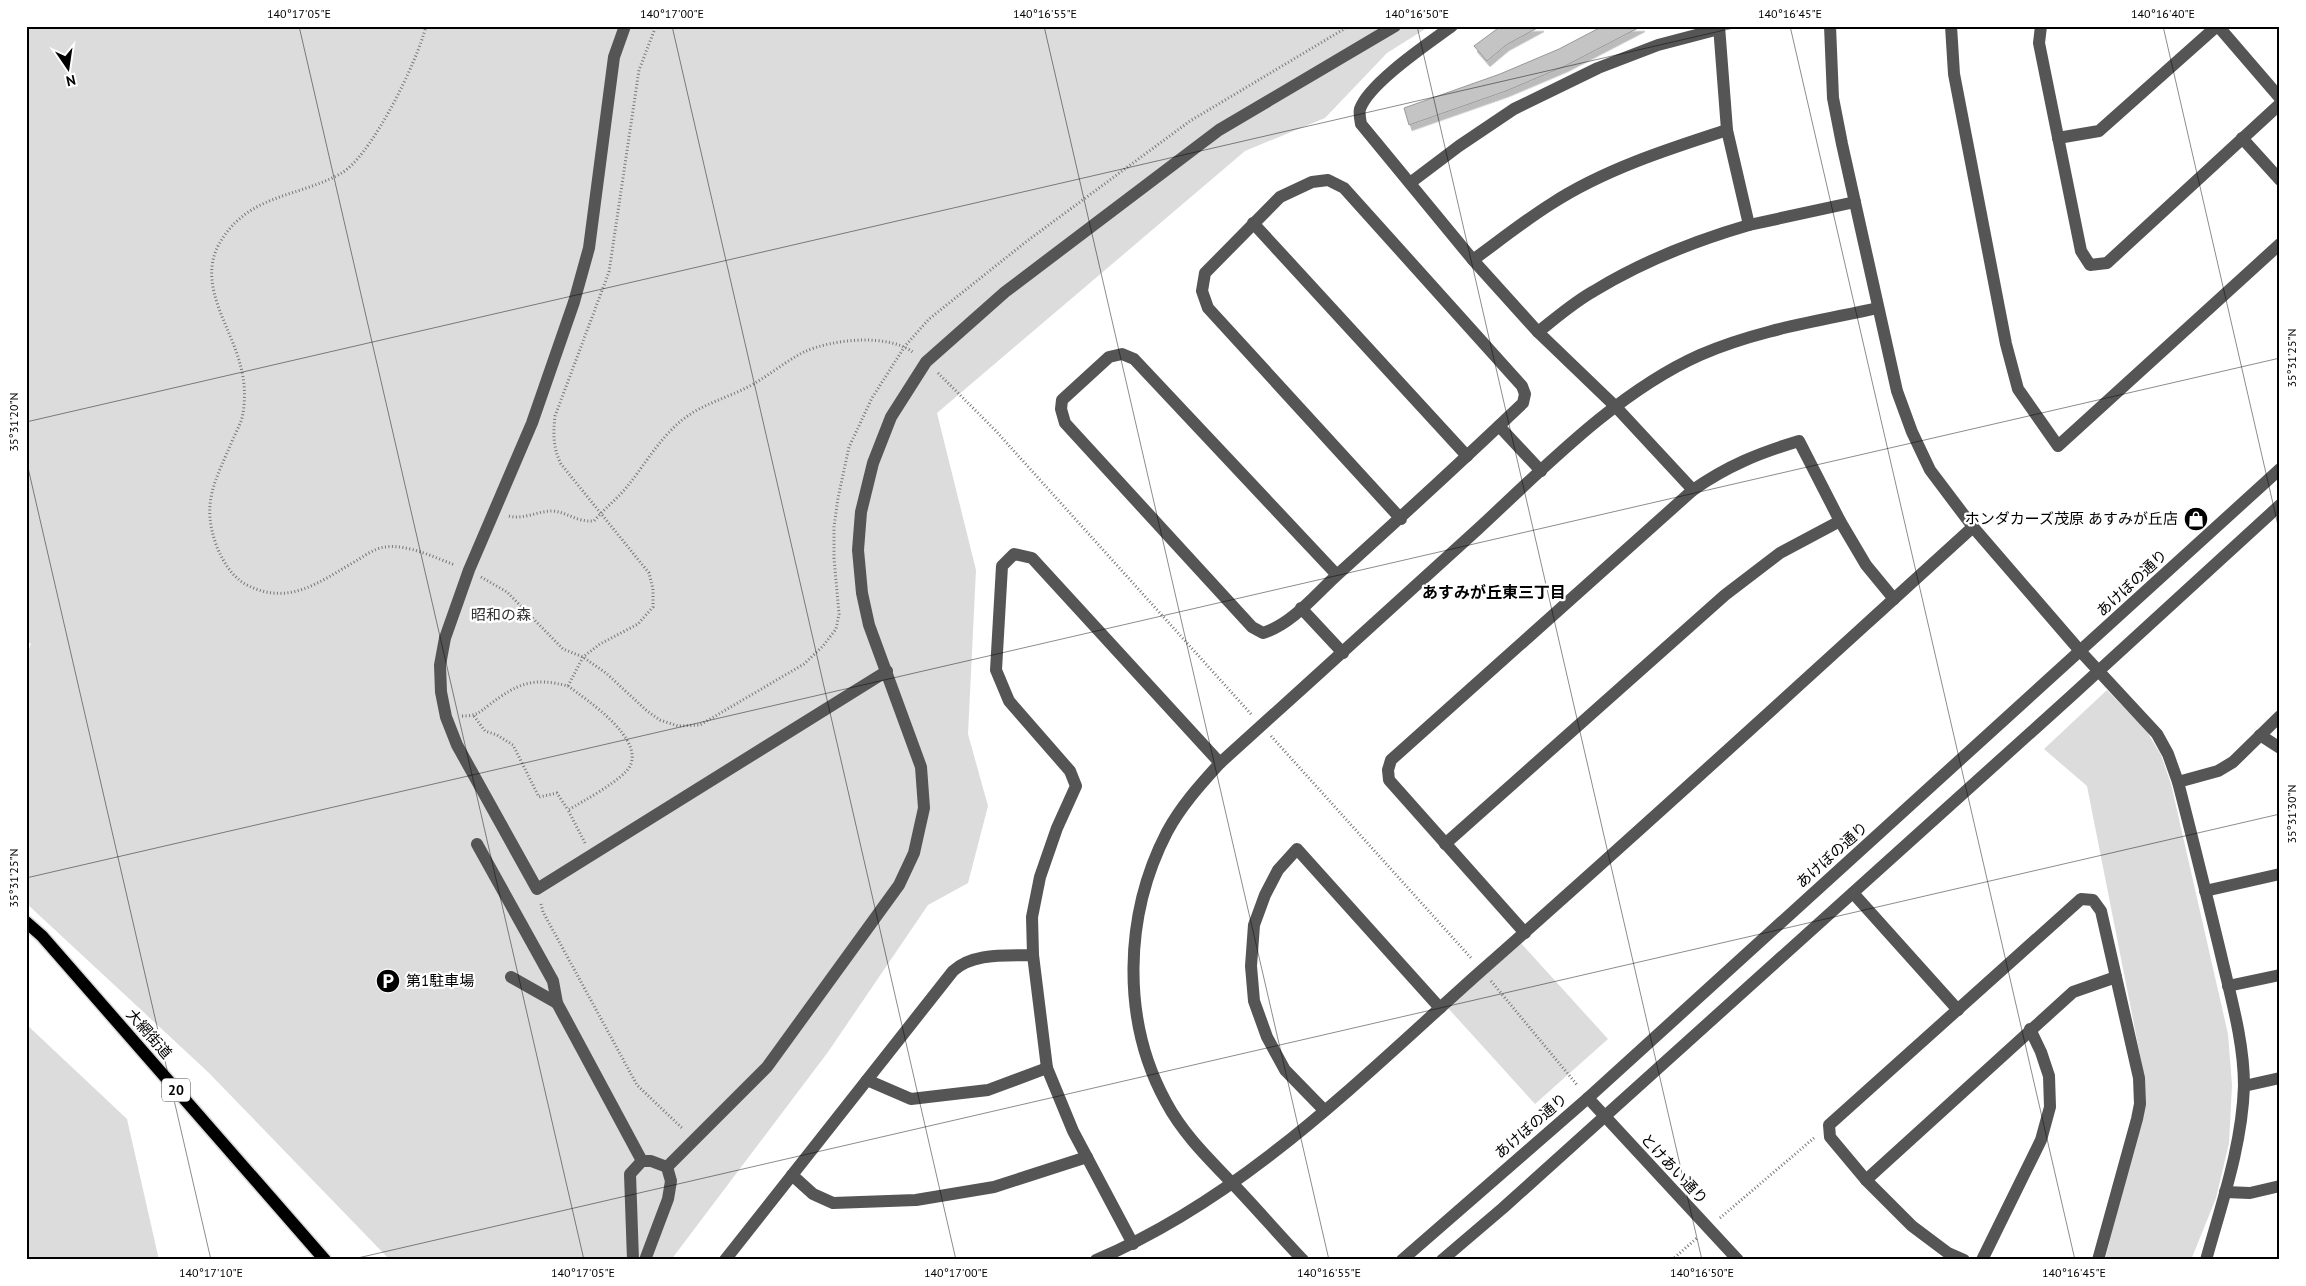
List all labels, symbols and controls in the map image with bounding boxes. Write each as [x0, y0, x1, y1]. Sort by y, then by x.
text: 140°17'05"E [267, 6, 331, 21]
text: 140°17'00"E [640, 6, 704, 21]
text: 140°16'55"E [1013, 6, 1077, 21]
text: 140°16'50"E [1385, 6, 1449, 21]
text: 140°16'45"E [1758, 6, 1822, 21]
text: 140°16'40"E [2131, 6, 2195, 21]
north arrow [42, 42, 92, 92]
text: N [64, 71, 77, 90]
text: 35°31'25"N [2284, 328, 2299, 388]
text: 35°31'20"N [6, 392, 21, 452]
shop icon: ホンダカーズ茂原 あすみが丘店 [2183, 506, 2209, 532]
place label: ホンダカーズ茂原 あすみが丘店 [1965, 509, 2178, 528]
street label: あけぼの通り [2092, 545, 2171, 620]
district label: あすみが丘東三丁目 [1422, 582, 1566, 602]
park label: 昭和の森 [471, 605, 531, 624]
text: 35°31'30"N [2284, 784, 2299, 844]
street label: あけぼの通り [1792, 817, 1871, 892]
text: 35°31'25"N [6, 848, 21, 908]
parking icon: 第1駐車場 [375, 968, 401, 994]
place label: 第1駐車場 [406, 971, 474, 990]
street label: 大網街道 [123, 1005, 176, 1063]
road number: 20 [162, 1078, 190, 1102]
street label: あけぼの通り [1490, 1089, 1571, 1162]
street label: とけあい通り [1637, 1129, 1712, 1208]
text: 140°17'10"E [179, 1265, 243, 1280]
text: 140°17'05"E [551, 1265, 615, 1280]
text: 140°17'00"E [924, 1265, 988, 1280]
text: 140°16'55"E [1297, 1265, 1361, 1280]
text: 140°16'50"E [1670, 1265, 1734, 1280]
text: 140°16'45"E [2042, 1265, 2106, 1280]

